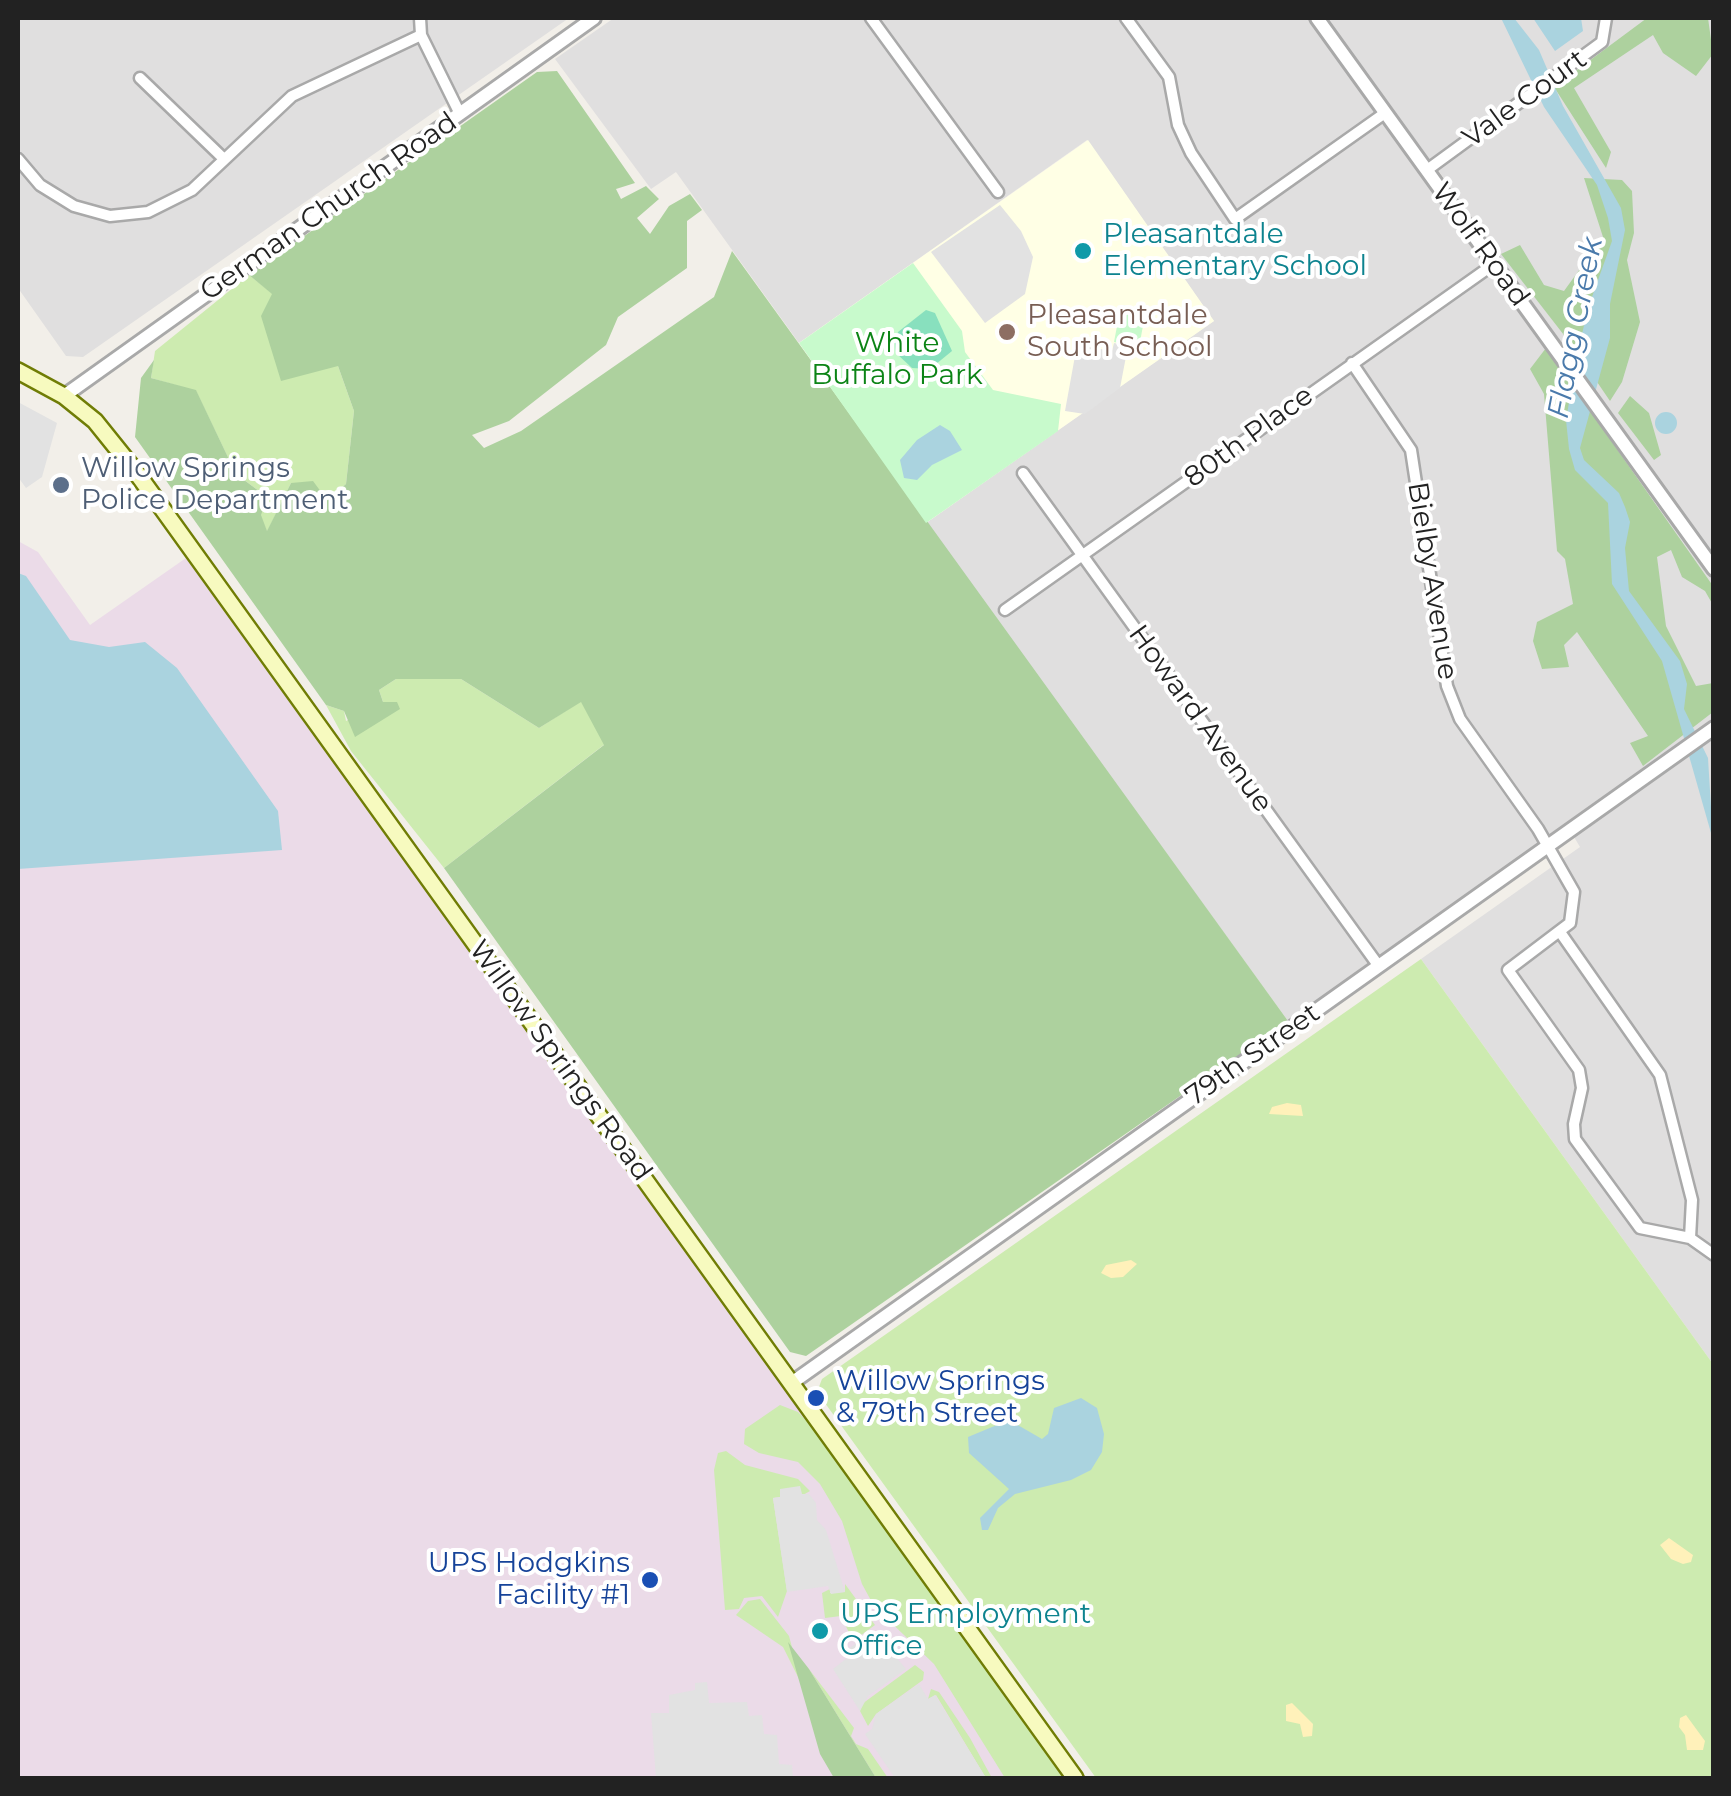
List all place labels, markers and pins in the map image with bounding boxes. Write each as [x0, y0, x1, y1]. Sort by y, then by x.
place label: Pleasantdale Elementary School [1103, 218, 1367, 284]
marker: Pleasantdale Elementary School [1072, 240, 1094, 262]
place label: Pleasantdale South School [1027, 299, 1213, 365]
marker: Pleasantdale South School [996, 321, 1018, 343]
place label: Willow Springs Police Department [81, 452, 349, 518]
marker: Willow Springs Police Department [50, 474, 72, 496]
place label: Willow Springs & 79th Street [836, 1365, 1045, 1431]
marker: Willow Springs & 79th Street [805, 1387, 827, 1409]
place label: UPS Hodgkins Facility #1 [428, 1547, 630, 1613]
marker: UPS Hodgkins Facility #1 [639, 1569, 661, 1591]
place label: UPS Employment Office [840, 1598, 1091, 1664]
marker: UPS Employment Office [809, 1620, 831, 1642]

